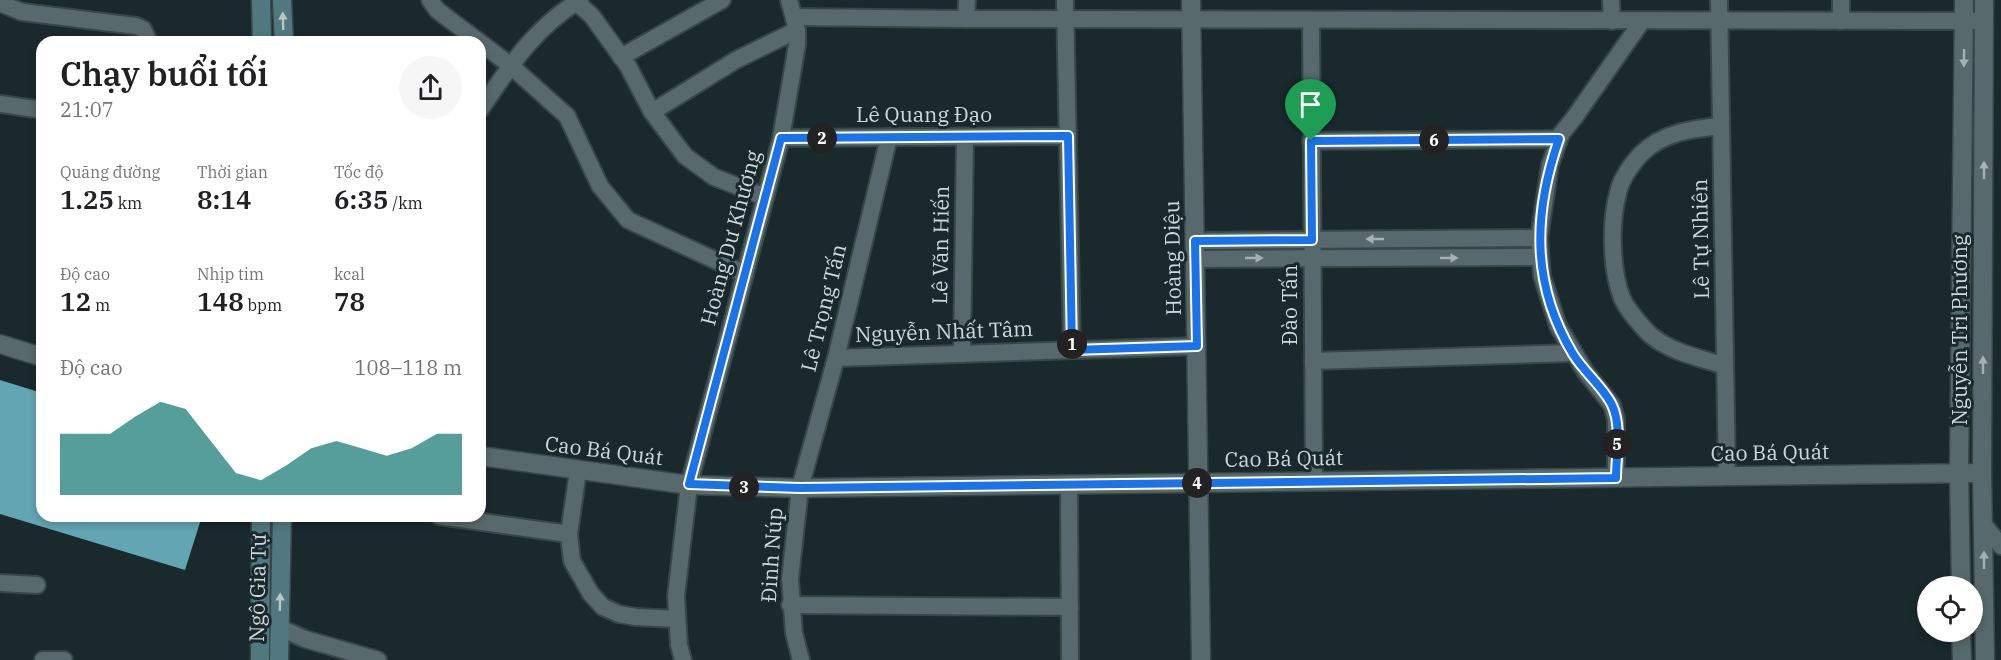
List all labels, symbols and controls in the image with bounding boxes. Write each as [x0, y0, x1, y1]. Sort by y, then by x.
one-way arrow [278, 11, 287, 30]
one-way arrow [1959, 49, 1969, 68]
text: Chạy buổi tối [60, 52, 268, 95]
button: share [399, 56, 462, 119]
pin [1285, 79, 1336, 141]
icon: arrive [1294, 88, 1327, 121]
text: 21:07 [60, 96, 114, 123]
street label: Lê Quang Đạo [856, 100, 992, 128]
pin: 2 [807, 123, 837, 153]
pin: 6 [1419, 125, 1449, 155]
text: 2 [817, 128, 827, 148]
text: 6 [1429, 130, 1439, 150]
street label: Hoàng Dư Khương [693, 147, 767, 328]
one-way arrow [1979, 160, 1988, 179]
text: Quãng đường [60, 162, 160, 182]
text: Thời gian [197, 162, 268, 182]
text: Tốc độ [334, 162, 384, 182]
street label: Lê Tự Nhiên [1685, 179, 1715, 299]
text: 1.25 [60, 182, 114, 216]
text: 8:14 [197, 182, 252, 216]
text: 6:35 [334, 182, 389, 216]
street label: Lê Văn Hiến [925, 185, 955, 305]
text: km [114, 193, 142, 213]
text: /km [389, 193, 423, 213]
street label: Hoàng Diệu [1157, 200, 1187, 316]
one-way arrow [1366, 234, 1385, 244]
street label: Nguyễn Tri Phương [1945, 234, 1973, 426]
street label: Lê Trọng Tấn [794, 241, 852, 374]
one-way arrow [1244, 253, 1263, 263]
one-way arrow [1439, 253, 1458, 263]
text: Độ cao [60, 264, 110, 284]
text: Nhịp tim [197, 264, 264, 284]
text: kcal [334, 264, 365, 284]
street label: Đào Tấn [1275, 265, 1303, 345]
text: 12 [60, 284, 91, 318]
text: 148 [197, 284, 244, 318]
text: 78 [334, 284, 365, 318]
text: m [91, 295, 110, 315]
text: bpm [244, 295, 282, 315]
street label: Nguyễn Nhất Tâm [854, 314, 1034, 348]
pin: 1 [1057, 329, 1087, 359]
text: 1 [1067, 334, 1077, 354]
text: Độ cao [60, 354, 123, 381]
text: 108–118 m [355, 354, 462, 381]
one-way arrow [1978, 355, 1988, 374]
street label: Cao Bá Quát [543, 429, 665, 471]
pin: 5 [1602, 429, 1632, 459]
text: 5 [1612, 434, 1622, 454]
street label: Cao Bá Quát [1710, 437, 1830, 467]
street label: Cao Bá Quát [1224, 443, 1344, 473]
pin: 4 [1182, 468, 1212, 498]
pin: 3 [729, 472, 759, 502]
text: 4 [1192, 473, 1202, 493]
text: 3 [739, 477, 749, 497]
street label: Đinh Núp [754, 507, 788, 603]
street label: Ngô Gia Tự [242, 534, 272, 642]
one-way arrow [1979, 550, 1989, 569]
map controls [1917, 576, 1983, 642]
button: locate [1917, 576, 1983, 642]
one-way arrow [276, 592, 285, 611]

